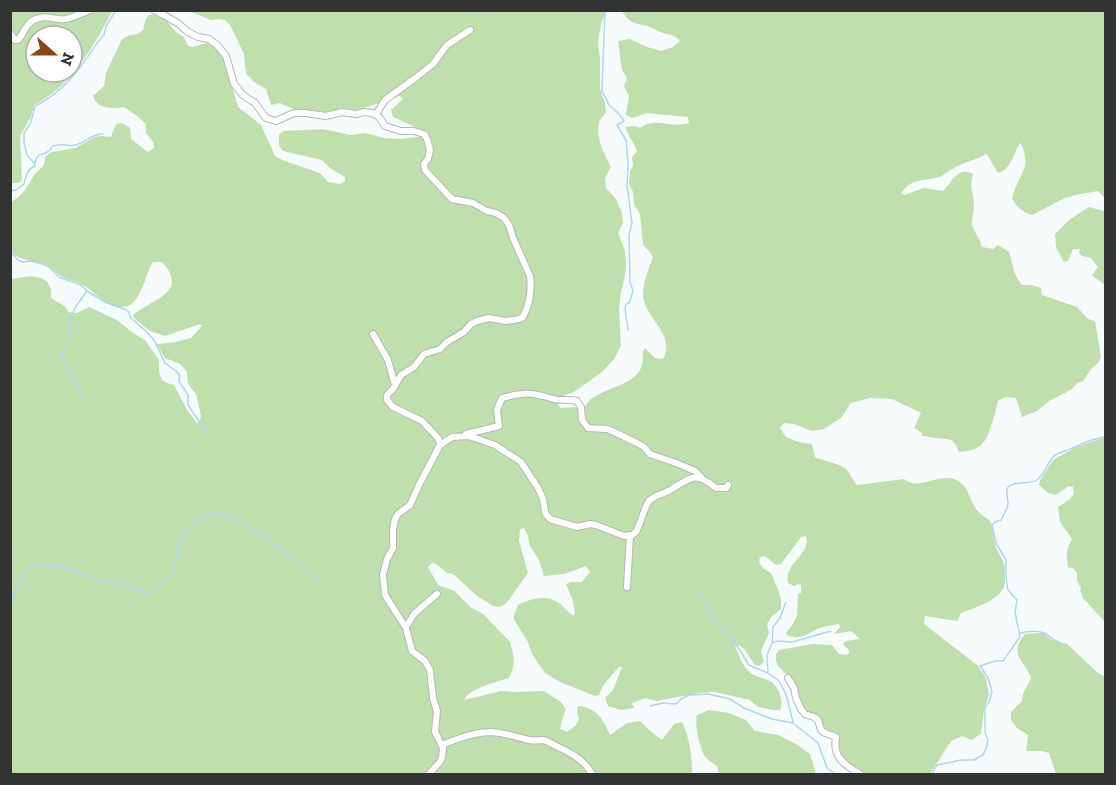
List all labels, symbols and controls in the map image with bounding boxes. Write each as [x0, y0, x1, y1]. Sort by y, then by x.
north arrow [24, 24, 84, 84]
text: N [56, 50, 79, 68]

